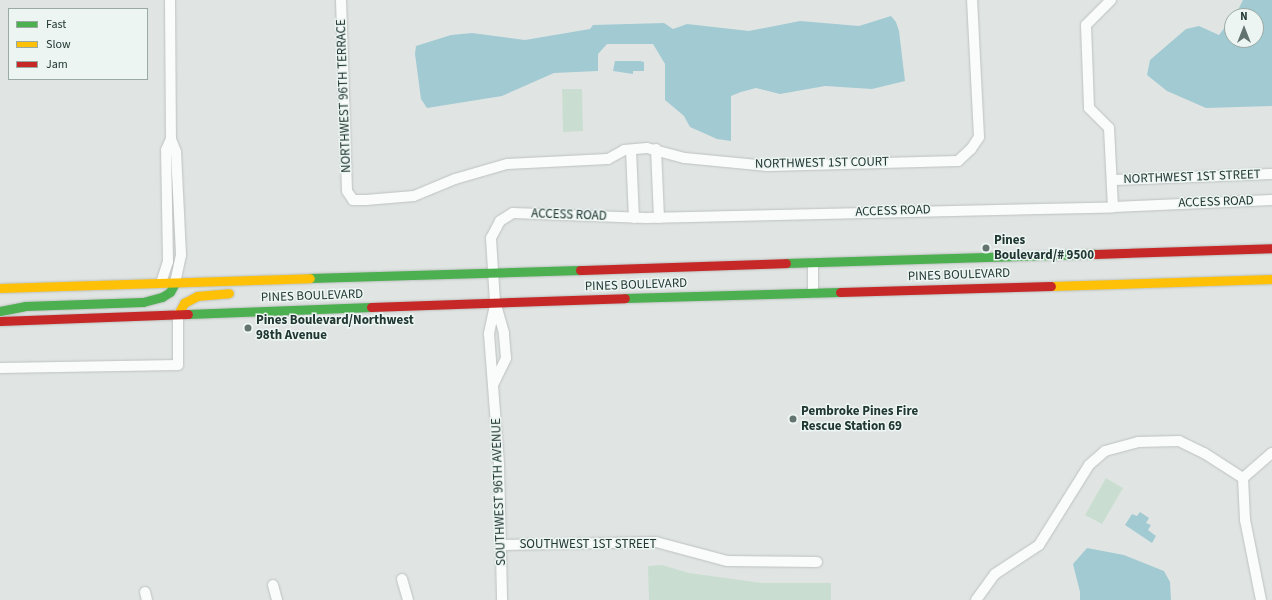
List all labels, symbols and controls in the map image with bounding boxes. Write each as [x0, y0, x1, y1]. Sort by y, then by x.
legend [8, 8, 148, 80]
north arrow [1224, 8, 1264, 48]
text: N [1240, 9, 1248, 24]
text: Fast [46, 16, 66, 33]
street label: NORTHWEST 96TH TERRACE [334, 19, 354, 173]
text: Slow [46, 36, 71, 53]
text: Jam [46, 56, 68, 73]
street label: NORTHWEST 1ST COURT [755, 154, 889, 172]
street label: NORTHWEST 1ST STREET [1123, 167, 1261, 187]
street label: ACCESS ROAD [1178, 193, 1254, 211]
street label: ACCESS ROAD [855, 202, 931, 220]
street label: ACCESS ROAD [531, 206, 607, 224]
place label: Pines Boulevard/# 9500 [994, 233, 1094, 264]
marker: Pines Boulevard/# 9500 [981, 243, 991, 253]
street label: PINES BOULEVARD [908, 265, 1010, 285]
street label: PINES BOULEVARD [585, 275, 687, 295]
street label: PINES BOULEVARD [261, 286, 363, 306]
place label: Pines Boulevard/Northwest 98th Avenue [256, 313, 414, 344]
marker: Pines Boulevard/Northwest 98th Avenue [243, 323, 253, 333]
place label: Pembroke Pines Fire Rescue Station 69 [801, 404, 918, 435]
marker: Pembroke Pines Fire Rescue Station 69 [788, 414, 798, 424]
street label: SOUTHWEST 96TH AVENUE [489, 418, 509, 566]
street label: SOUTHWEST 1ST STREET [519, 536, 657, 552]

